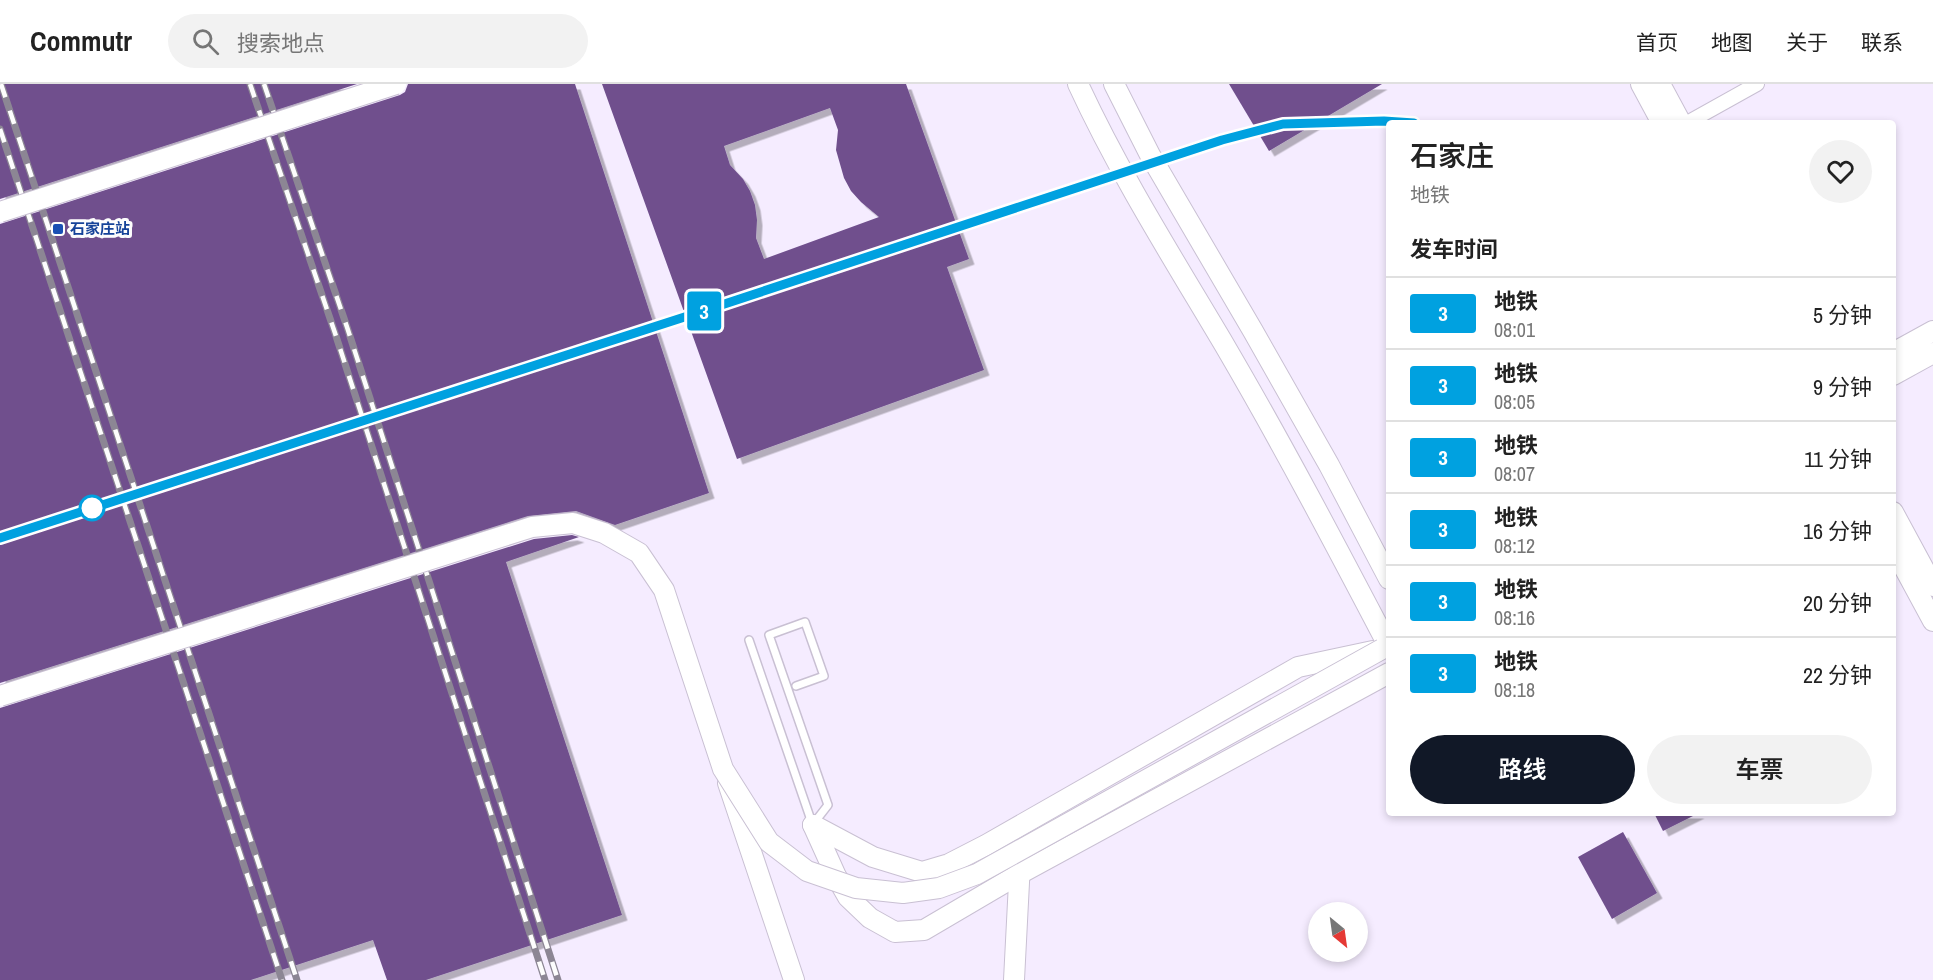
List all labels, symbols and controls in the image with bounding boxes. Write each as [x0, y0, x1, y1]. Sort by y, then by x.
search box [168, 14, 588, 68]
text: Commutr [30, 22, 132, 60]
icon: search [189, 25, 222, 58]
text: 搜索地点 [237, 28, 325, 58]
text: 首页 [1636, 28, 1678, 57]
text: 地图 [1711, 28, 1753, 57]
text: 关于 [1786, 28, 1828, 57]
text: 联系 [1861, 28, 1903, 57]
text: 石家庄 [1410, 137, 1494, 175]
button: heart [1809, 140, 1872, 203]
text: 地铁 [1410, 181, 1450, 208]
place label: 石家庄站 [70, 218, 130, 239]
marker: 石家庄站 [51, 222, 65, 236]
text: 发车时间 [1410, 234, 1498, 264]
text: 地铁 [1494, 286, 1538, 316]
line badge: 3 [684, 292, 724, 330]
text: 3 [699, 297, 709, 326]
text: 3 [1438, 299, 1448, 328]
text: 5 分钟 [1813, 300, 1872, 330]
text: 08:01 [1494, 316, 1535, 343]
text: 地铁 [1494, 358, 1538, 388]
text: 3 [1438, 371, 1448, 400]
text: 9 分钟 [1813, 372, 1872, 402]
text: 08:05 [1494, 388, 1535, 415]
text: 地铁 [1494, 430, 1538, 460]
text: 3 [1438, 443, 1448, 472]
text: 11 分钟 [1804, 444, 1872, 474]
text: 08:07 [1494, 460, 1535, 487]
unlabelled marker [79, 495, 105, 521]
text: 地铁 [1494, 502, 1538, 532]
text: 3 [1438, 515, 1448, 544]
text: 16 分钟 [1803, 516, 1872, 546]
text: 08:12 [1494, 532, 1535, 559]
text: 地铁 [1494, 574, 1538, 604]
text: 3 [1438, 587, 1448, 616]
text: 20 分钟 [1803, 588, 1872, 618]
text: 08:16 [1494, 604, 1535, 631]
text: 地铁 [1494, 646, 1538, 676]
text: 3 [1438, 659, 1448, 688]
text: 22 分钟 [1803, 660, 1872, 690]
text: 08:18 [1494, 676, 1535, 703]
button: 路线 [1410, 735, 1635, 804]
button: 车票 [1647, 735, 1872, 804]
north arrow [1308, 902, 1368, 962]
map controls [1308, 902, 1368, 962]

